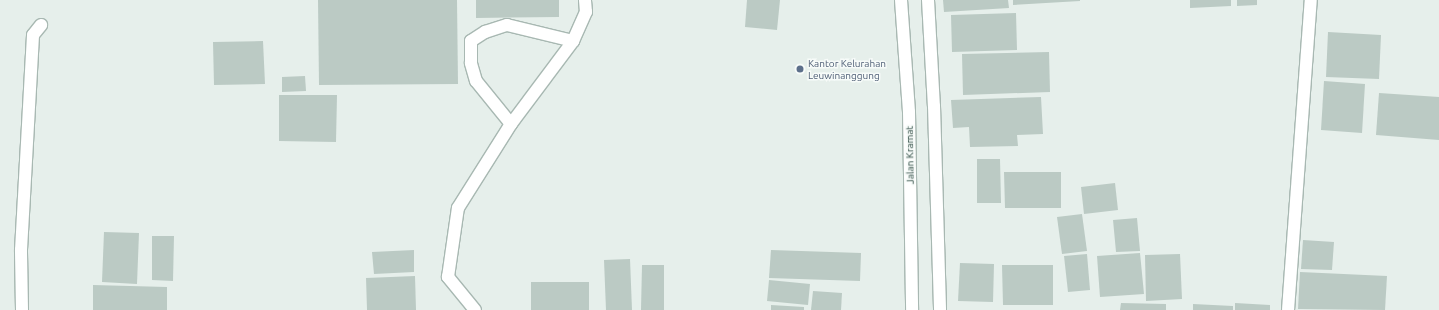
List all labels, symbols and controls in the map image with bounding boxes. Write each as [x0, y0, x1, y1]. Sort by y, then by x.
place label: Kantor Kelurahan Leuwinanggung [808, 57, 886, 80]
marker: Kantor Kelurahan Leuwinanggung [795, 64, 805, 74]
street label: Jalan Kramat [903, 126, 917, 184]

